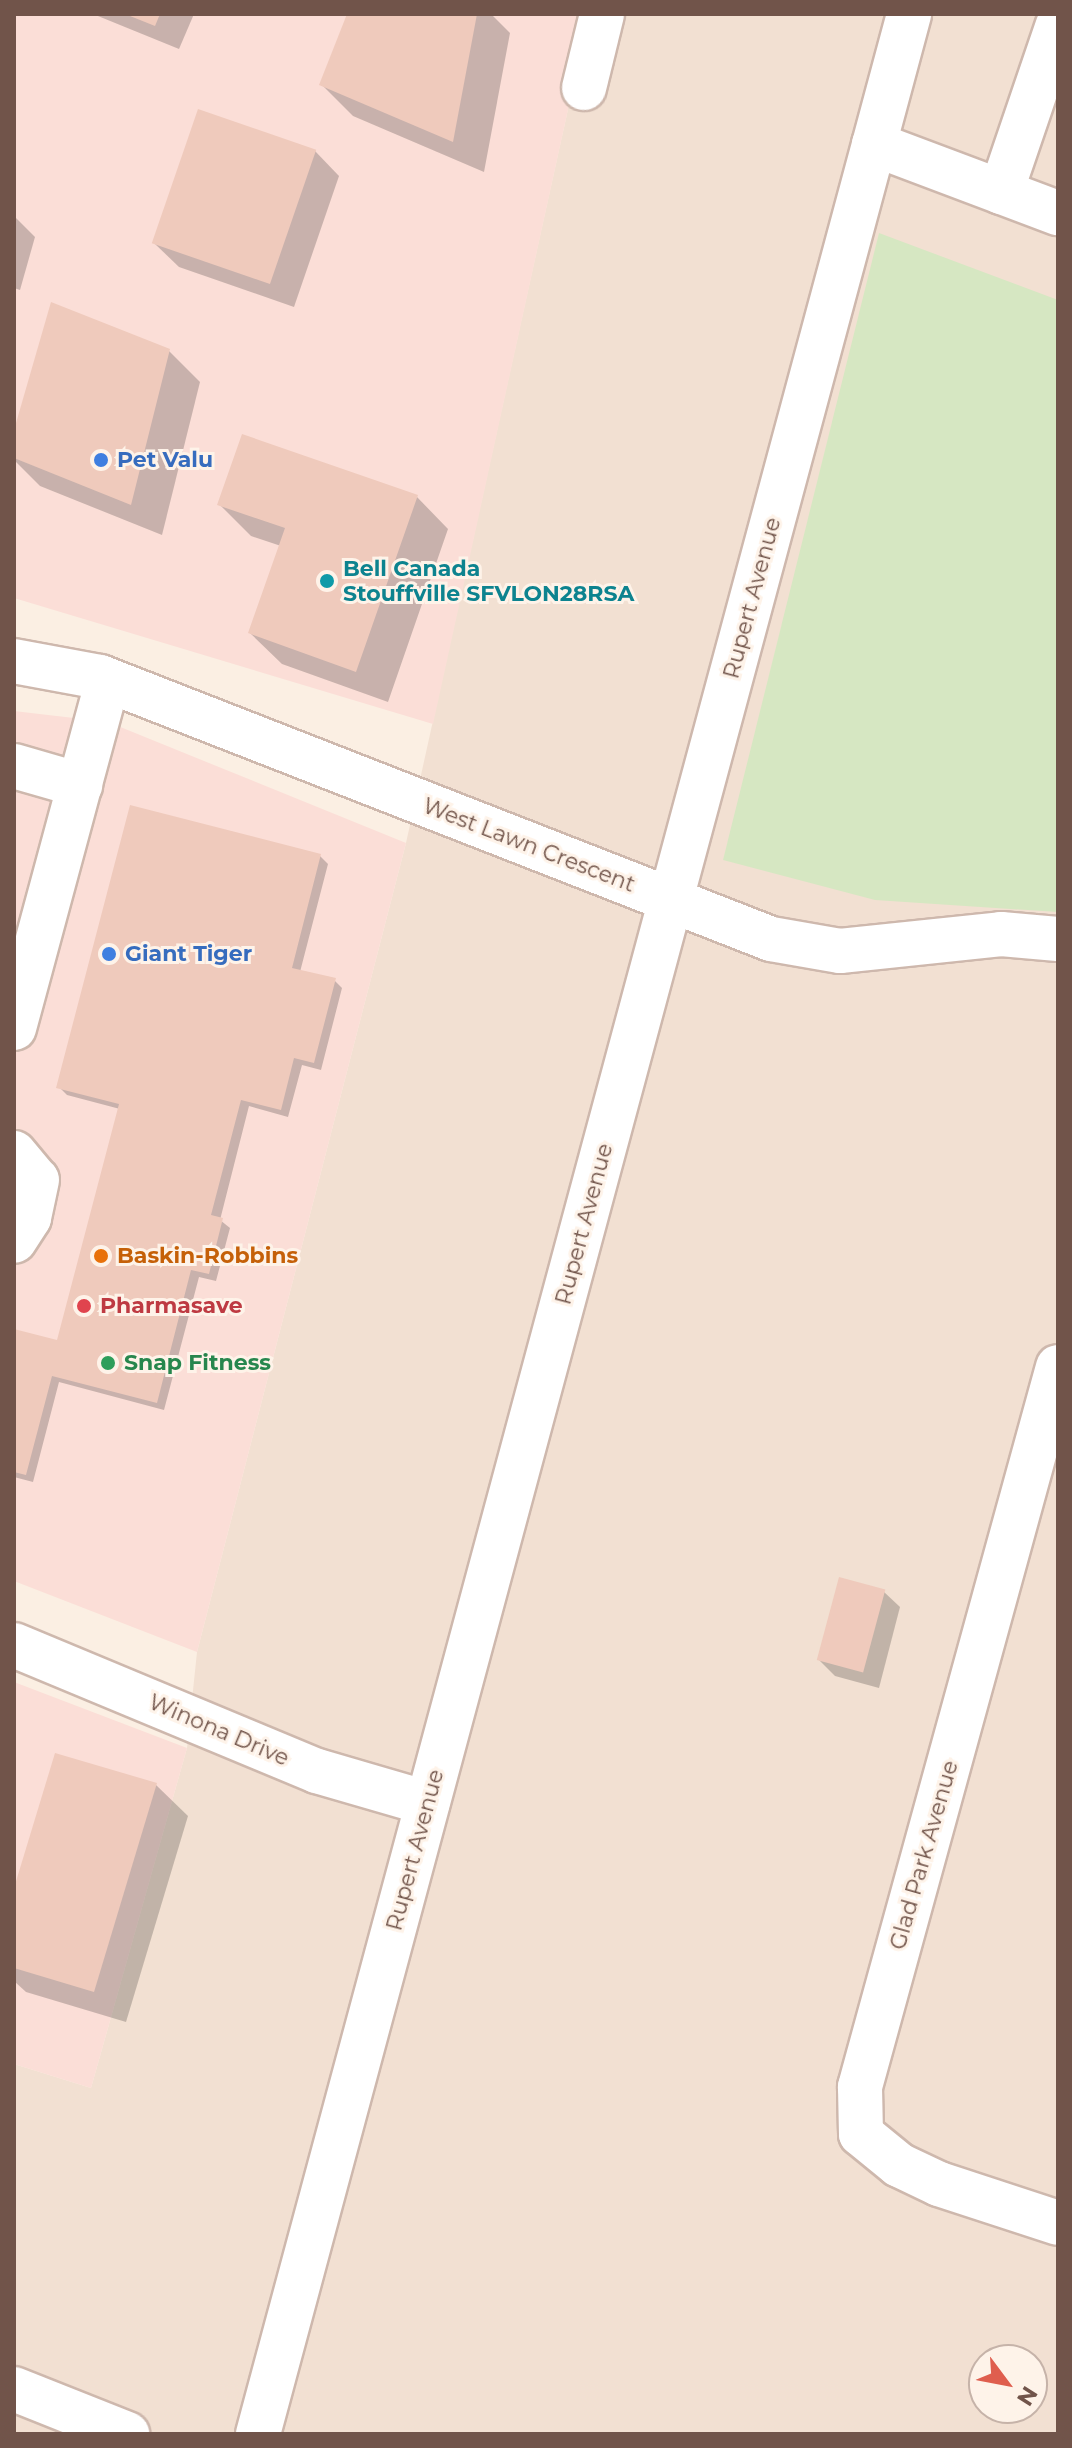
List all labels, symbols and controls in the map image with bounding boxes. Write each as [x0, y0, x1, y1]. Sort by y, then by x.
place label: Pet Valu [117, 447, 213, 473]
marker: Pet Valu [92, 451, 110, 469]
street label: Rupert Avenue [718, 515, 786, 681]
place label: Bell Canada Stouffville SFVLON28RSA [343, 555, 634, 606]
marker: Bell Canada Stouffville SFVLON28RSA [318, 572, 336, 590]
street label: West Lawn Crescent [419, 792, 639, 898]
place label: Giant Tiger [125, 941, 252, 967]
marker: Giant Tiger [100, 945, 118, 963]
street label: Rupert Avenue [550, 1141, 618, 1307]
place label: Baskin-Robbins [117, 1243, 298, 1269]
marker: Baskin-Robbins [92, 1247, 110, 1265]
place label: Pharmasave [100, 1293, 243, 1319]
marker: Pharmasave [75, 1297, 93, 1315]
place label: Snap Fitness [124, 1350, 271, 1376]
marker: Snap Fitness [99, 1354, 117, 1372]
street label: Winona Drive [145, 1689, 293, 1771]
street label: Glad Park Avenue [884, 1757, 964, 1953]
street label: Rupert Avenue [381, 1767, 449, 1933]
north arrow [968, 2344, 1048, 2424]
text: N [1011, 2381, 1043, 2411]

